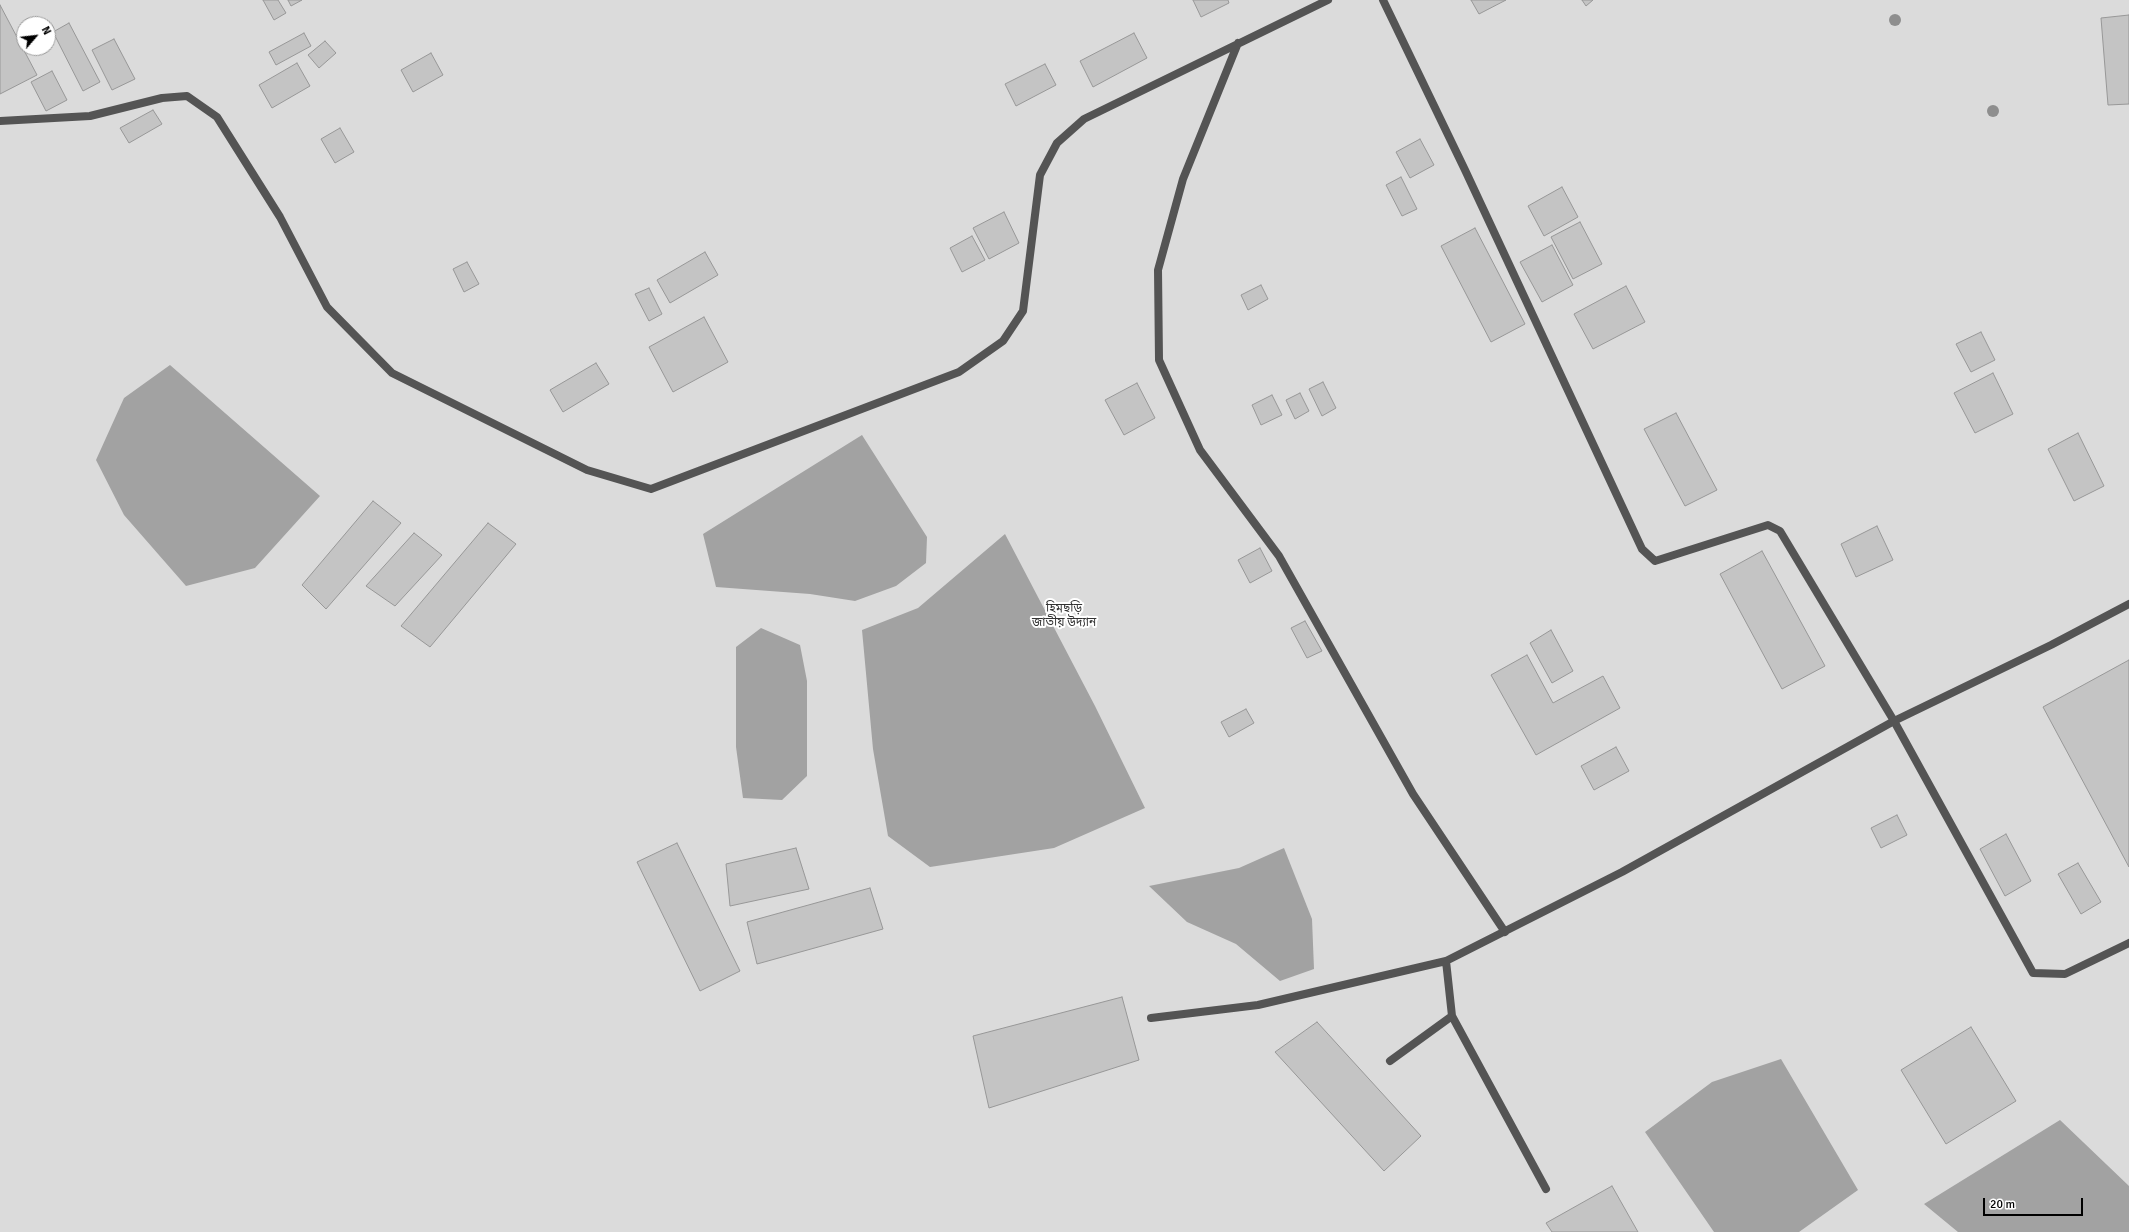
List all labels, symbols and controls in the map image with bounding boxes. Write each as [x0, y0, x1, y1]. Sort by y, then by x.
north arrow [16, 16, 56, 56]
text: N [39, 24, 54, 37]
park label: হিমছড়ি জাতীয় উদ্যান [1032, 602, 1096, 630]
scale bar [1985, 1190, 2085, 1216]
text: 20 m [1990, 1197, 2015, 1212]

